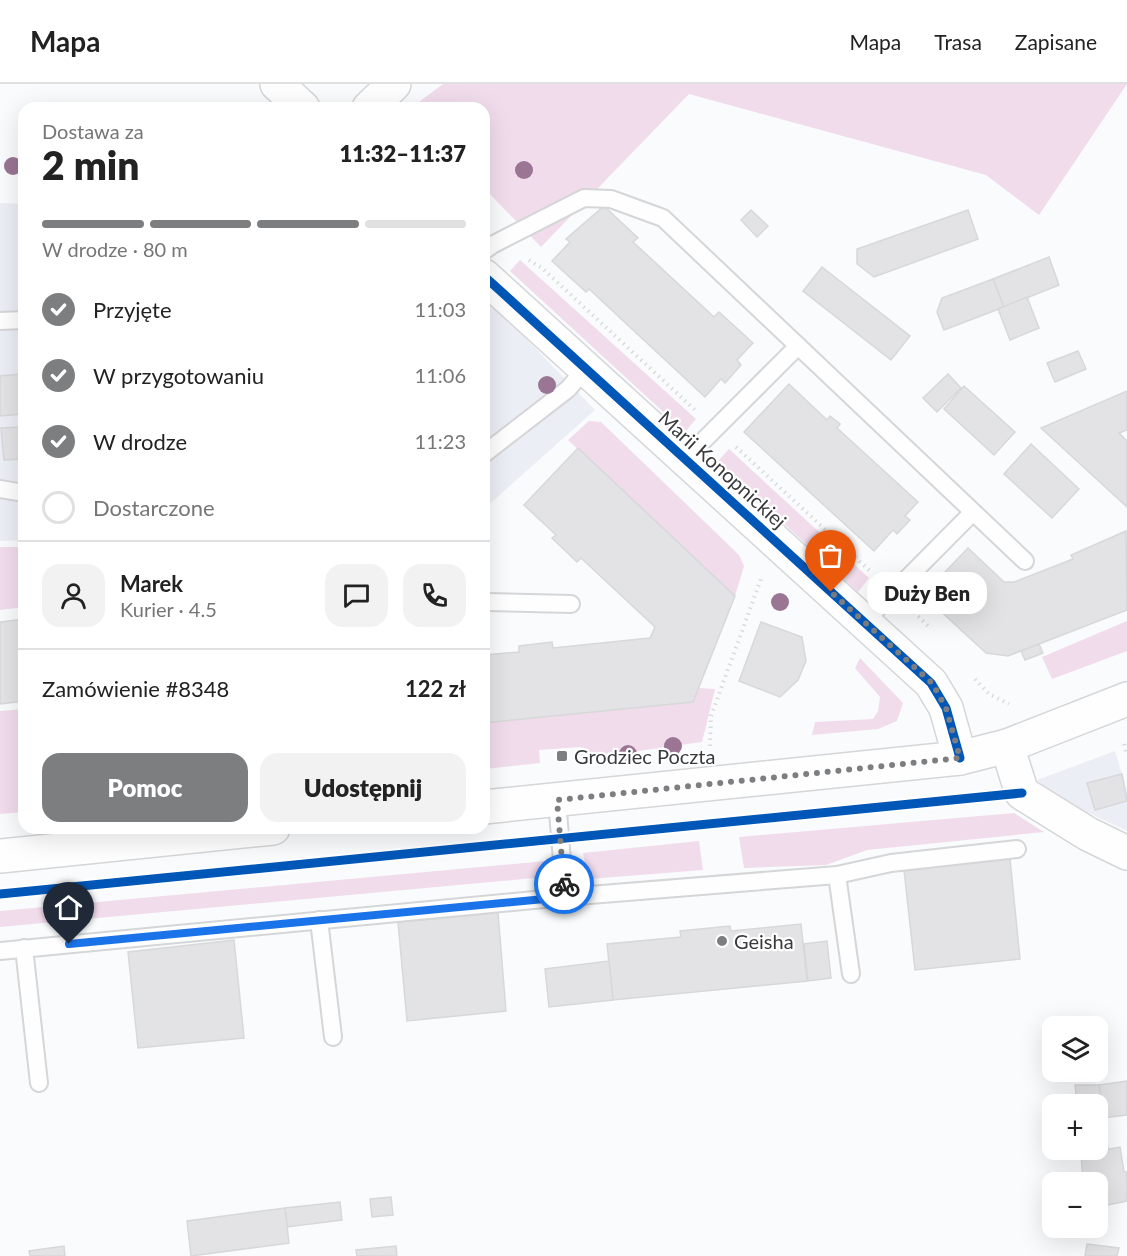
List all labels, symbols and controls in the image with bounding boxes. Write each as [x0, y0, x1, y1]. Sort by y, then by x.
text: Mapa [30, 24, 100, 58]
text: Mapa [849, 29, 901, 54]
text: Trasa [934, 29, 982, 54]
text: Zapisane [1015, 29, 1097, 54]
text: Dostawa za [42, 119, 144, 143]
text: 11:32–11:37 [340, 140, 466, 167]
text: 2 min [42, 142, 139, 188]
text: W drodze · 80 m [42, 237, 188, 261]
icon: check [42, 293, 75, 326]
text: Przyjęte [93, 296, 172, 323]
text: 11:03 [415, 297, 466, 321]
icon: check [42, 359, 75, 392]
text: W przygotowaniu [93, 362, 264, 389]
text: 11:06 [415, 363, 466, 387]
street label: Marii Konopnickiej [654, 405, 792, 533]
icon: check [42, 425, 75, 458]
text: W drodze [93, 428, 187, 455]
text: 11:23 [415, 429, 466, 453]
text: Dostarczone [93, 494, 215, 521]
pin [805, 530, 856, 592]
icon: bag [814, 539, 847, 572]
button: person [42, 564, 105, 627]
button: chat [325, 564, 388, 627]
button: phone [403, 564, 466, 627]
text: Marek [120, 570, 183, 597]
callout: Duży Ben [867, 571, 987, 613]
text: Duży Ben [884, 581, 970, 605]
text: Kurier · 4.5 [120, 597, 217, 621]
text: Zamówienie #8348 [42, 675, 229, 702]
text: 122 zł [405, 675, 466, 702]
place label: Grodziec Poczta [574, 744, 715, 768]
marker: Grodziec Poczta [555, 749, 569, 763]
button: Pomoc [42, 753, 248, 822]
button: Udostępnij [260, 753, 466, 822]
courier [534, 854, 594, 914]
icon: bike [548, 868, 581, 901]
pin [43, 882, 94, 944]
icon: home [52, 891, 85, 924]
place label: Geisha [734, 929, 794, 953]
marker: Geisha [715, 934, 729, 948]
map controls [1042, 1016, 1108, 1238]
button: layers [1042, 1016, 1108, 1082]
button: + [1042, 1094, 1108, 1160]
button: − [1042, 1172, 1108, 1238]

